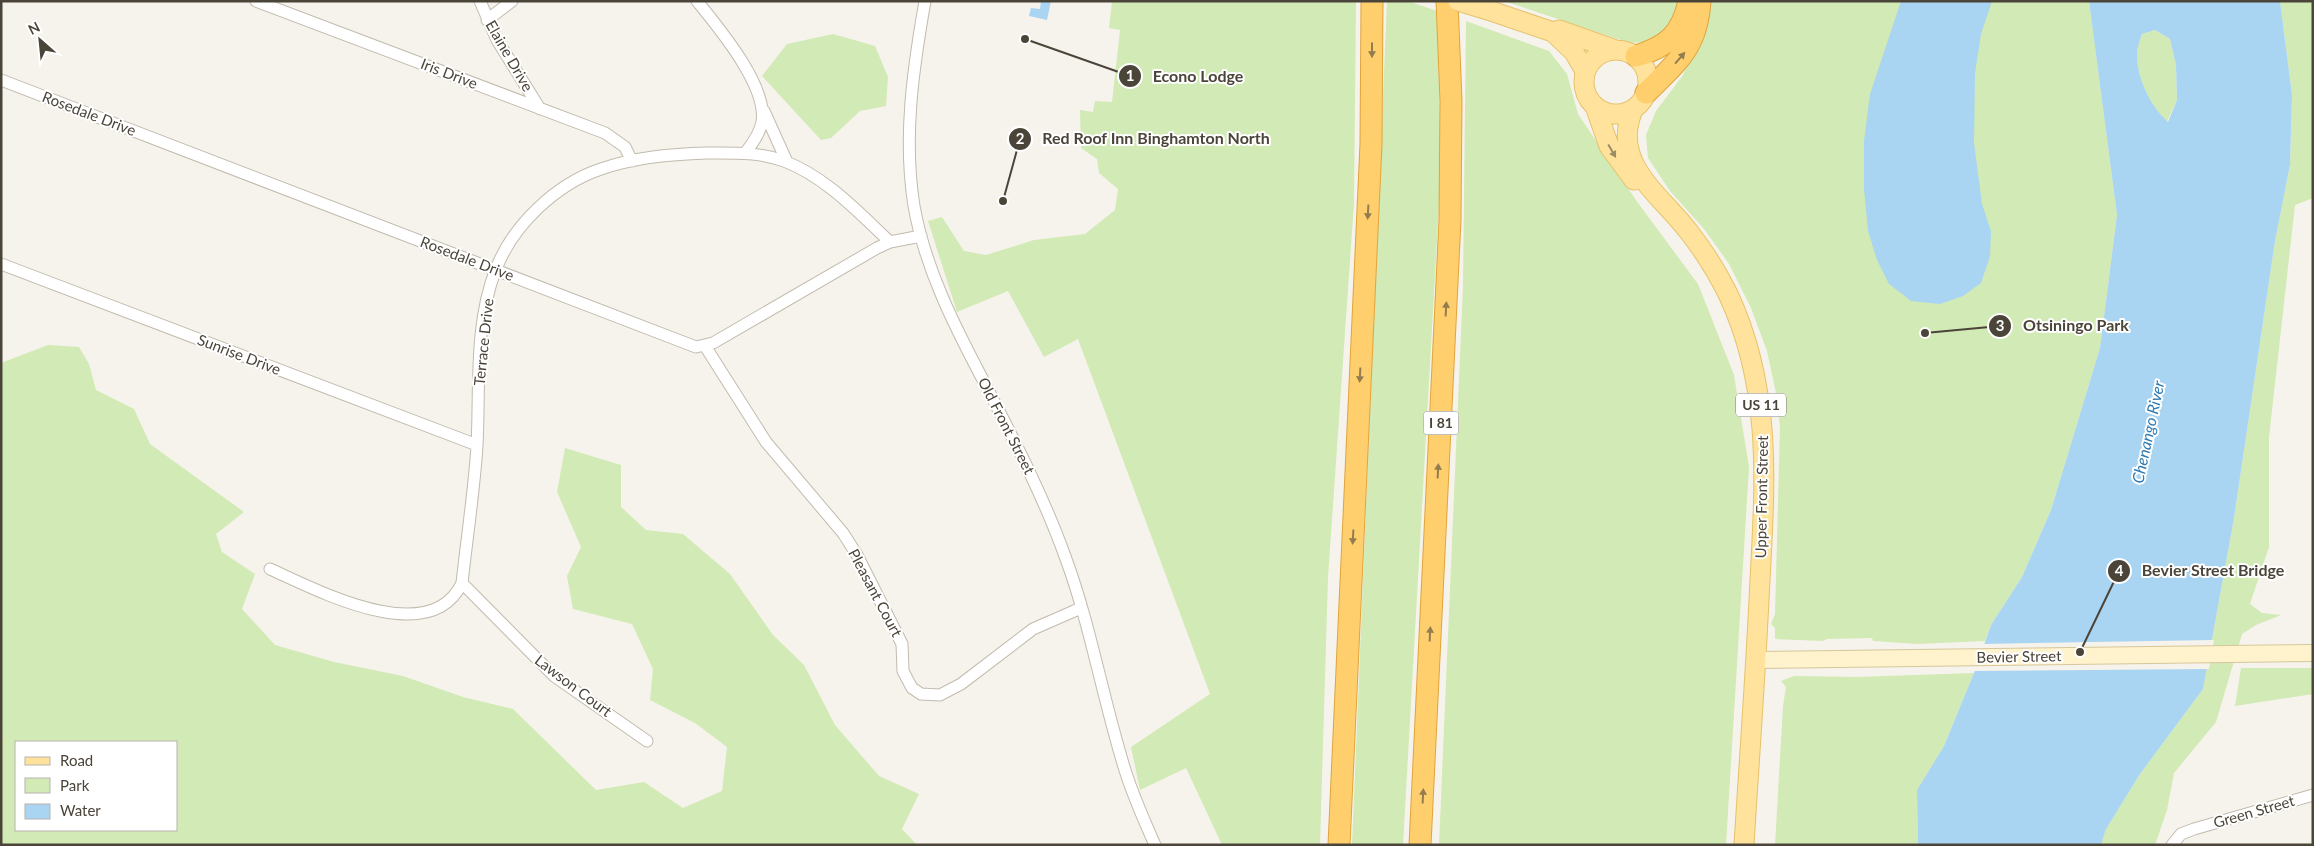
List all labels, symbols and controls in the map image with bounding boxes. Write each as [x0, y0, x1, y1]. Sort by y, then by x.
north arrow [15, 15, 65, 65]
street label: Elaine Drive [482, 17, 537, 94]
text: N [25, 18, 43, 38]
one-way arrow [1368, 42, 1376, 58]
one-way arrow [1675, 52, 1686, 65]
street label: Iris Drive [418, 54, 480, 92]
callout: Econo Lodge [1118, 60, 1254, 91]
text: 1 [1126, 66, 1134, 84]
text: Econo Lodge [1153, 66, 1244, 85]
street label: Rosedale Drive [40, 87, 139, 139]
callout: Red Roof Inn Binghamton North [1007, 123, 1280, 154]
text: Red Roof Inn Binghamton North [1042, 128, 1270, 147]
text: 2 [1016, 129, 1025, 147]
one-way arrow [1608, 144, 1617, 157]
one-way arrow [1363, 205, 1371, 221]
street label: Rosedale Drive [418, 232, 517, 284]
street label: Terrace Drive [469, 297, 497, 386]
one-way arrow [1442, 301, 1450, 317]
callout: Otsiningo Park [1988, 310, 2138, 341]
text: Otsiningo Park [2023, 315, 2129, 334]
text: 3 [1996, 316, 2004, 334]
street label: Sunrise Drive [195, 330, 284, 378]
one-way arrow [1356, 367, 1364, 383]
street label: Old Front Street [975, 374, 1039, 477]
water label: Chenango River [2127, 378, 2168, 485]
road number: US 11 [1736, 394, 1786, 416]
road number: I 81 [1424, 412, 1458, 434]
street label: Upper Front Street [1751, 435, 1771, 559]
one-way arrow [1435, 463, 1443, 479]
one-way arrow [1349, 529, 1357, 545]
street label: Pleasant Court [845, 546, 907, 640]
callout: Bevier Street Bridge [2107, 555, 2295, 586]
text: Bevier Street Bridge [2142, 560, 2285, 579]
text: 4 [2115, 561, 2124, 579]
one-way arrow [1427, 625, 1435, 641]
street label: Bevier Street [1976, 646, 2062, 666]
street label: Lawson Court [532, 650, 616, 720]
legend [15, 741, 178, 831]
text: Road [60, 751, 93, 769]
text: Park [60, 776, 90, 794]
one-way arrow [1419, 788, 1427, 804]
street label: Green Street [2211, 791, 2297, 831]
text: Water [60, 801, 101, 819]

